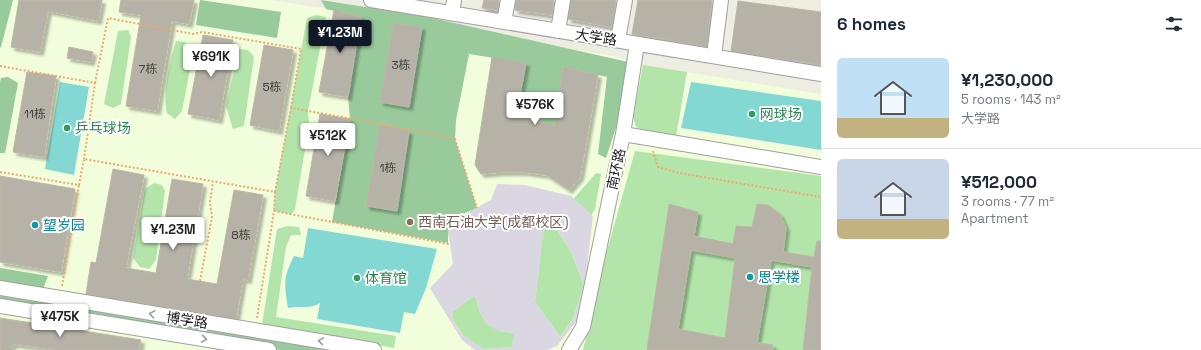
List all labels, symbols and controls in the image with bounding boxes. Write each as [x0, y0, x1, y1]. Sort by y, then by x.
text: 6 homes [837, 13, 906, 35]
icon: filters [1163, 13, 1185, 35]
pin: ¥1.23M [307, 20, 373, 54]
text: ¥1.23M [318, 24, 362, 41]
street label: 大学路 [574, 25, 618, 49]
pin: ¥691K [183, 44, 239, 78]
text: ¥691K [192, 48, 230, 65]
house number: 3栋 [391, 57, 411, 73]
house number: 7栋 [139, 61, 157, 77]
text: ¥1,230,000 [961, 69, 1053, 91]
icon: home [869, 74, 917, 122]
house number: 5栋 [262, 79, 282, 95]
text: 5 rooms · 143 m² [961, 91, 1061, 108]
pin: ¥576K [507, 92, 563, 126]
text: ¥576K [515, 96, 555, 113]
place label: 网球场 [760, 105, 802, 123]
house number: 11栋 [24, 106, 46, 122]
marker: 网球场 [747, 109, 757, 119]
text: 大学路 [961, 110, 1000, 127]
place label: 乒乓球场 [75, 119, 131, 137]
marker: 乒乓球场 [62, 123, 72, 133]
pin: ¥512K [300, 123, 356, 157]
text: ¥512K [309, 127, 347, 144]
street label: 南环路 [603, 147, 629, 191]
house number: 1栋 [379, 160, 397, 176]
text: ¥512,000 [961, 171, 1037, 193]
icon: home [869, 175, 917, 223]
text: 3 rooms · 77 m² [961, 193, 1054, 210]
text: Apartment [961, 210, 1029, 227]
place label: 西南石油大学(成都校区) [418, 213, 569, 231]
place label: 望岁园 [43, 216, 85, 234]
pin: ¥1.23M [140, 217, 206, 251]
marker: 西南石油大学(成都校区) [405, 217, 415, 227]
marker: 望岁园 [30, 220, 40, 230]
text: ¥1.23M [151, 221, 195, 238]
house number: 8栋 [231, 227, 251, 243]
place label: 思学楼 [758, 268, 800, 286]
place label: 体育馆 [365, 269, 407, 287]
marker: 思学楼 [745, 272, 755, 282]
marker: 体育馆 [352, 273, 362, 283]
pin: ¥475K [32, 304, 88, 338]
text: ¥475K [41, 308, 79, 325]
street label: 博学路 [165, 308, 209, 332]
one-way arrow [148, 311, 155, 319]
one-way arrow [201, 335, 207, 343]
one-way arrow [318, 338, 324, 346]

